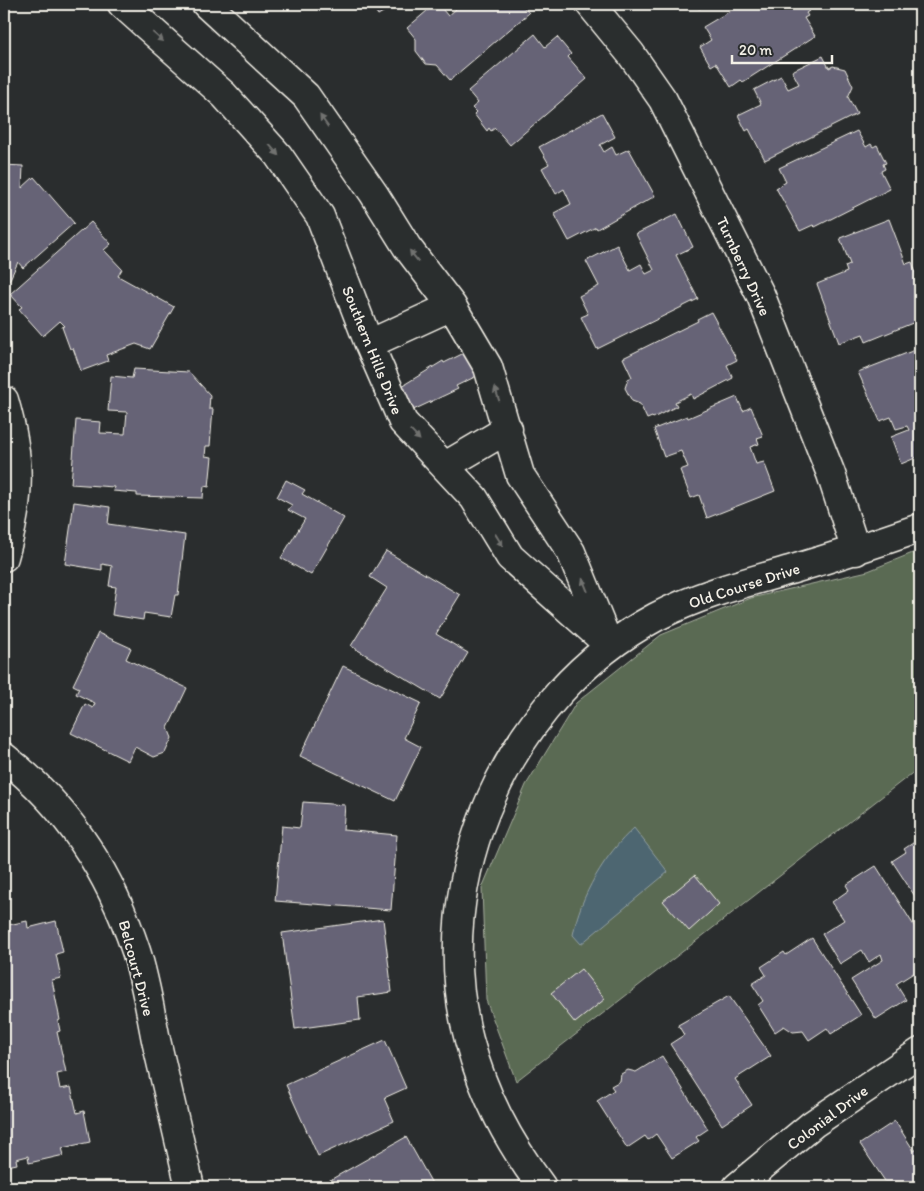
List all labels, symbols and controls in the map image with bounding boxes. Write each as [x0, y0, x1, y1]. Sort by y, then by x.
one-way arrow [151, 31, 164, 42]
scale bar [732, 32, 832, 64]
text: 20 m [739, 41, 773, 59]
one-way arrow [319, 114, 329, 128]
one-way arrow [268, 144, 279, 157]
street label: Turnberry Drive [712, 214, 775, 319]
one-way arrow [408, 250, 419, 263]
street label: Southern Hills Drive [338, 283, 407, 417]
one-way arrow [493, 387, 500, 402]
one-way arrow [409, 428, 421, 440]
one-way arrow [495, 533, 504, 546]
street label: Old Course Drive [686, 559, 802, 612]
one-way arrow [580, 578, 588, 592]
street label: Belcourt Drive [115, 918, 158, 1018]
street label: Colonial Drive [783, 1081, 872, 1154]

